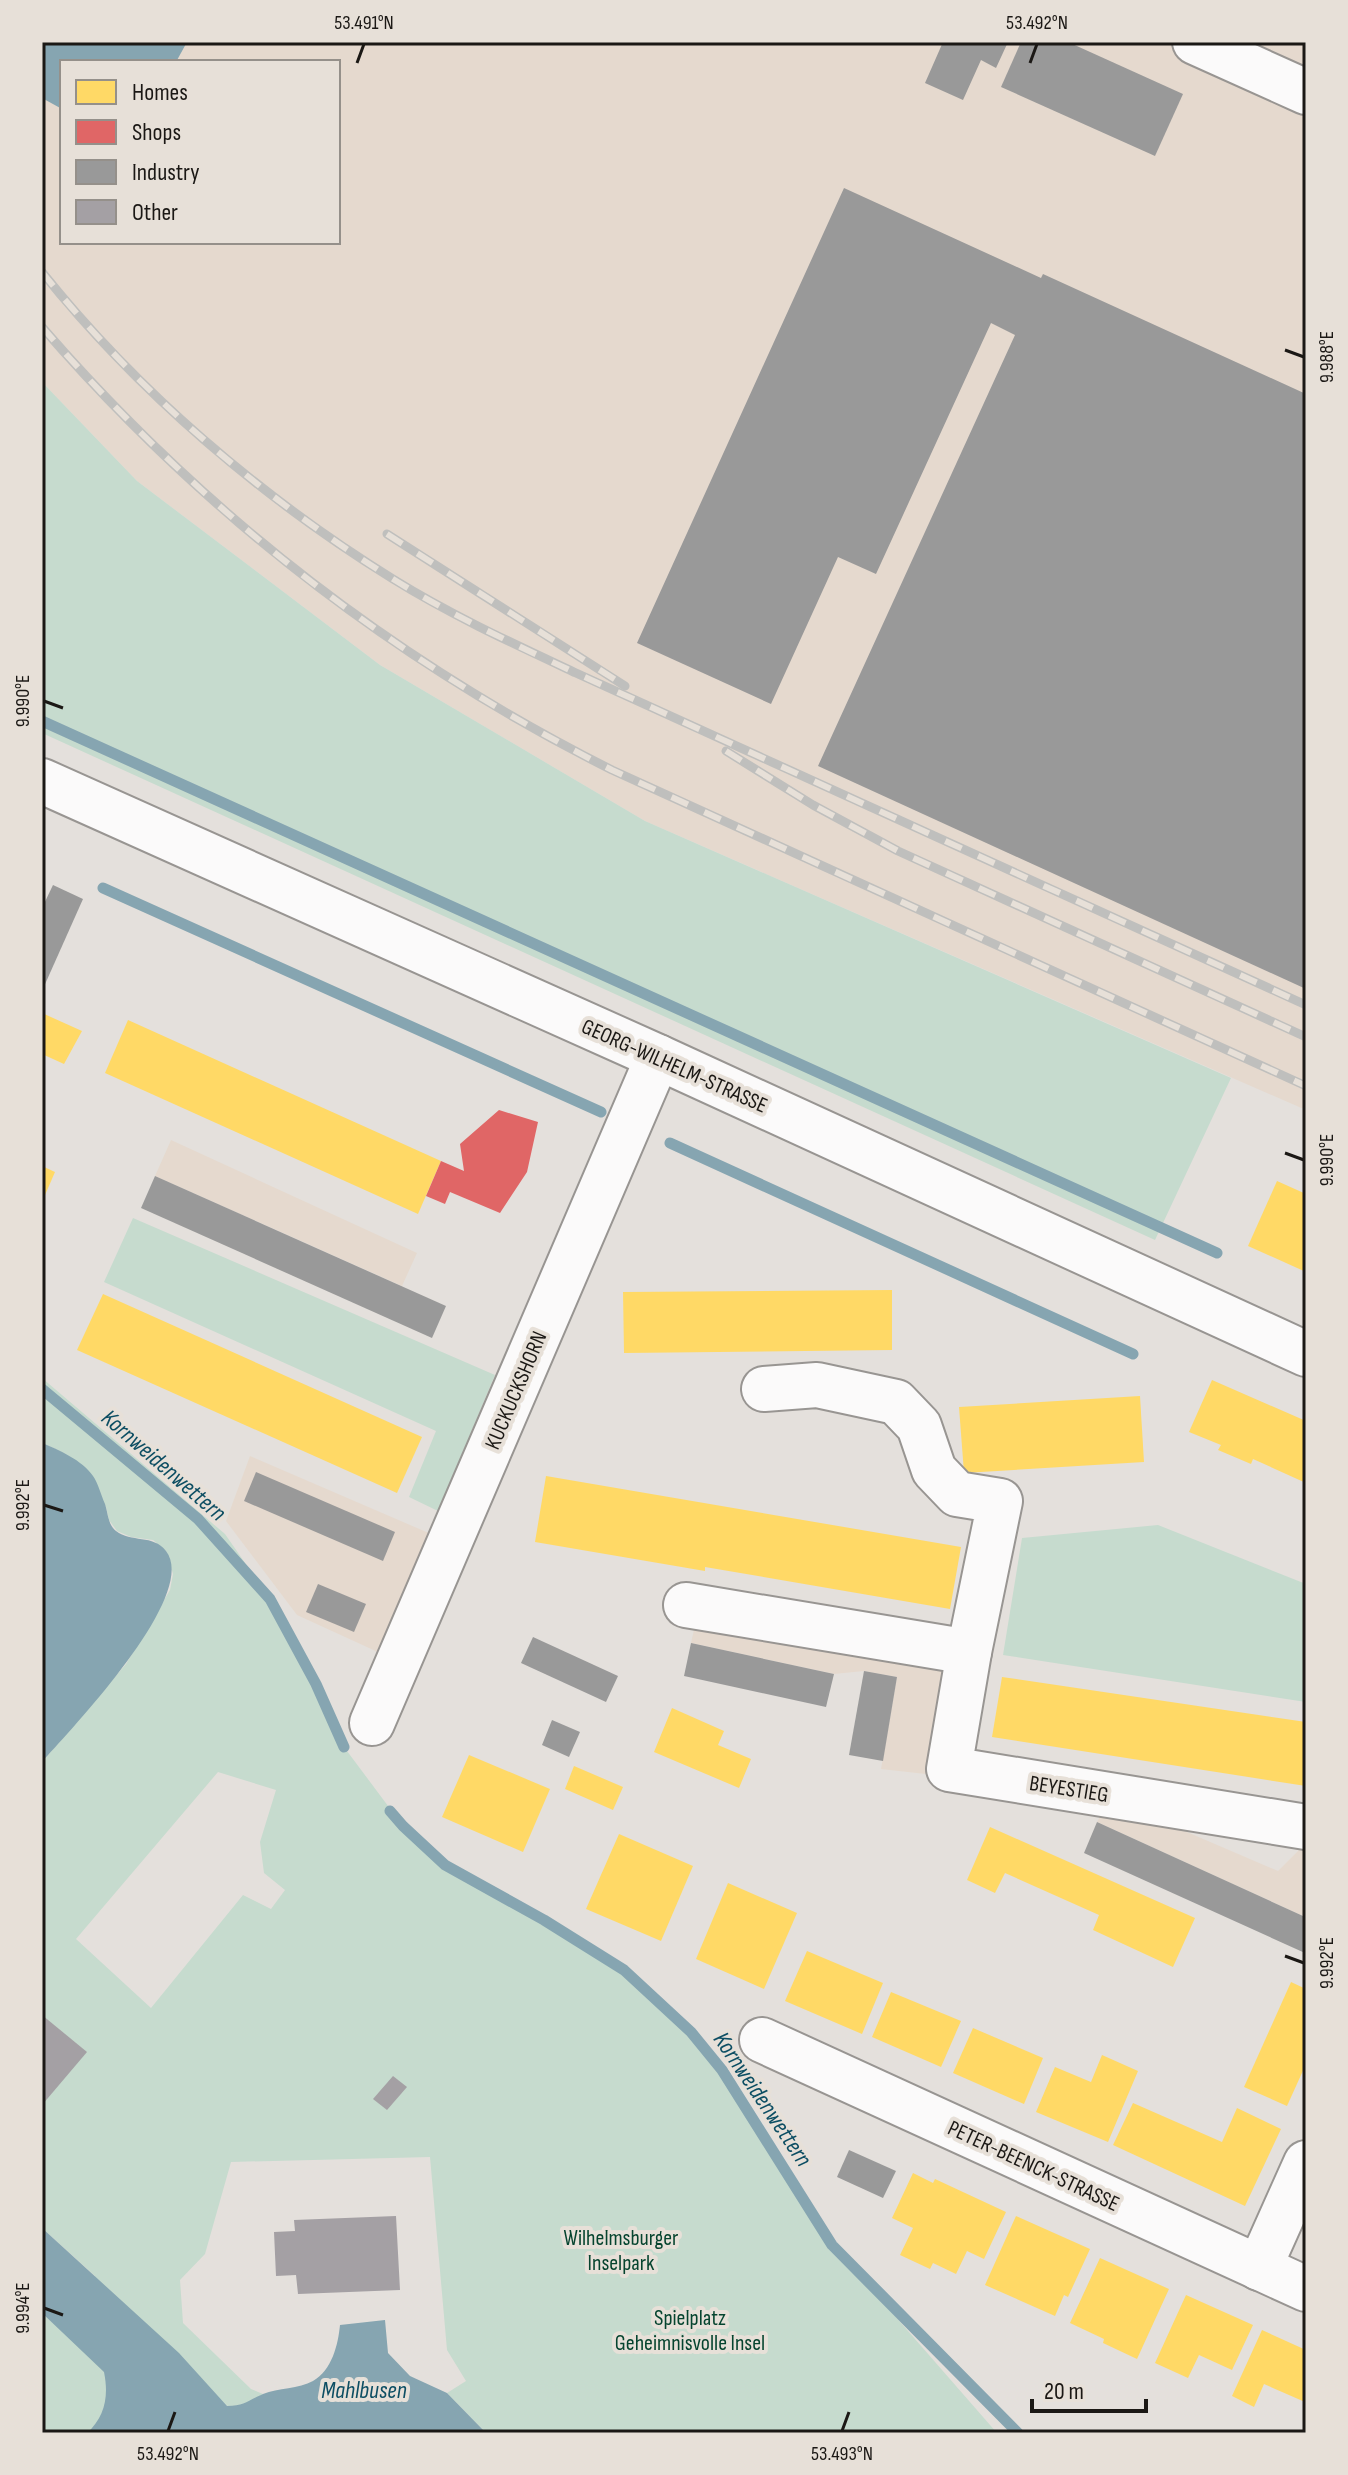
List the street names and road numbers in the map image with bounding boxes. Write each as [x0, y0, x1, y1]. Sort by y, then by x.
street label: GEORG-WILHELM-STRASSE [577, 1013, 772, 1120]
street label: KUCKUCKSHORN [479, 1327, 553, 1454]
street label: BEYESTIEG [1027, 1770, 1110, 1809]
street label: PETER-BEENCK-STRASSE [943, 2115, 1123, 2218]

